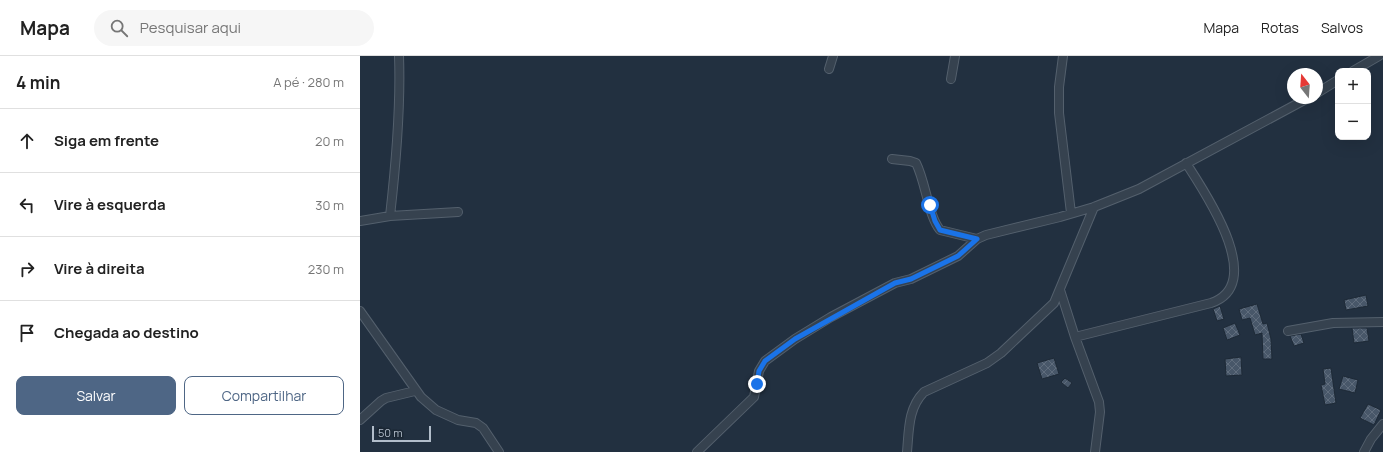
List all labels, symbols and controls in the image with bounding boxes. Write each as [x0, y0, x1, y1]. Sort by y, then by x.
search box [94, 10, 374, 46]
text: Mapa [20, 15, 70, 41]
icon: search [108, 17, 130, 39]
text: Pesquisar aqui [140, 17, 241, 38]
text: Mapa [1203, 18, 1239, 37]
text: Rotas [1261, 18, 1299, 37]
text: Salvos [1321, 18, 1363, 37]
north arrow [1287, 68, 1323, 104]
map controls [1335, 68, 1371, 140]
button: + [1335, 68, 1371, 104]
text: 4 min [16, 71, 60, 94]
text: A pé · 280 m [273, 73, 344, 91]
button: − [1335, 104, 1371, 140]
icon: ahead [16, 130, 38, 152]
text: Siga em frente [54, 130, 159, 151]
text: 20 m [315, 132, 344, 150]
icon: left [16, 194, 38, 216]
text: Vire à esquerda [54, 194, 166, 215]
text: 30 m [315, 196, 344, 214]
route start [921, 196, 939, 214]
icon: right [16, 258, 38, 280]
text: Vire à direita [54, 258, 145, 279]
text: 230 m [308, 260, 344, 278]
icon: arrive [16, 322, 38, 344]
text: Chegada ao destino [54, 322, 199, 343]
route end [748, 375, 766, 393]
button: Salvar [16, 376, 176, 415]
button: Compartilhar [184, 376, 344, 415]
scale bar [372, 424, 431, 443]
text: 50 m [378, 425, 403, 440]

